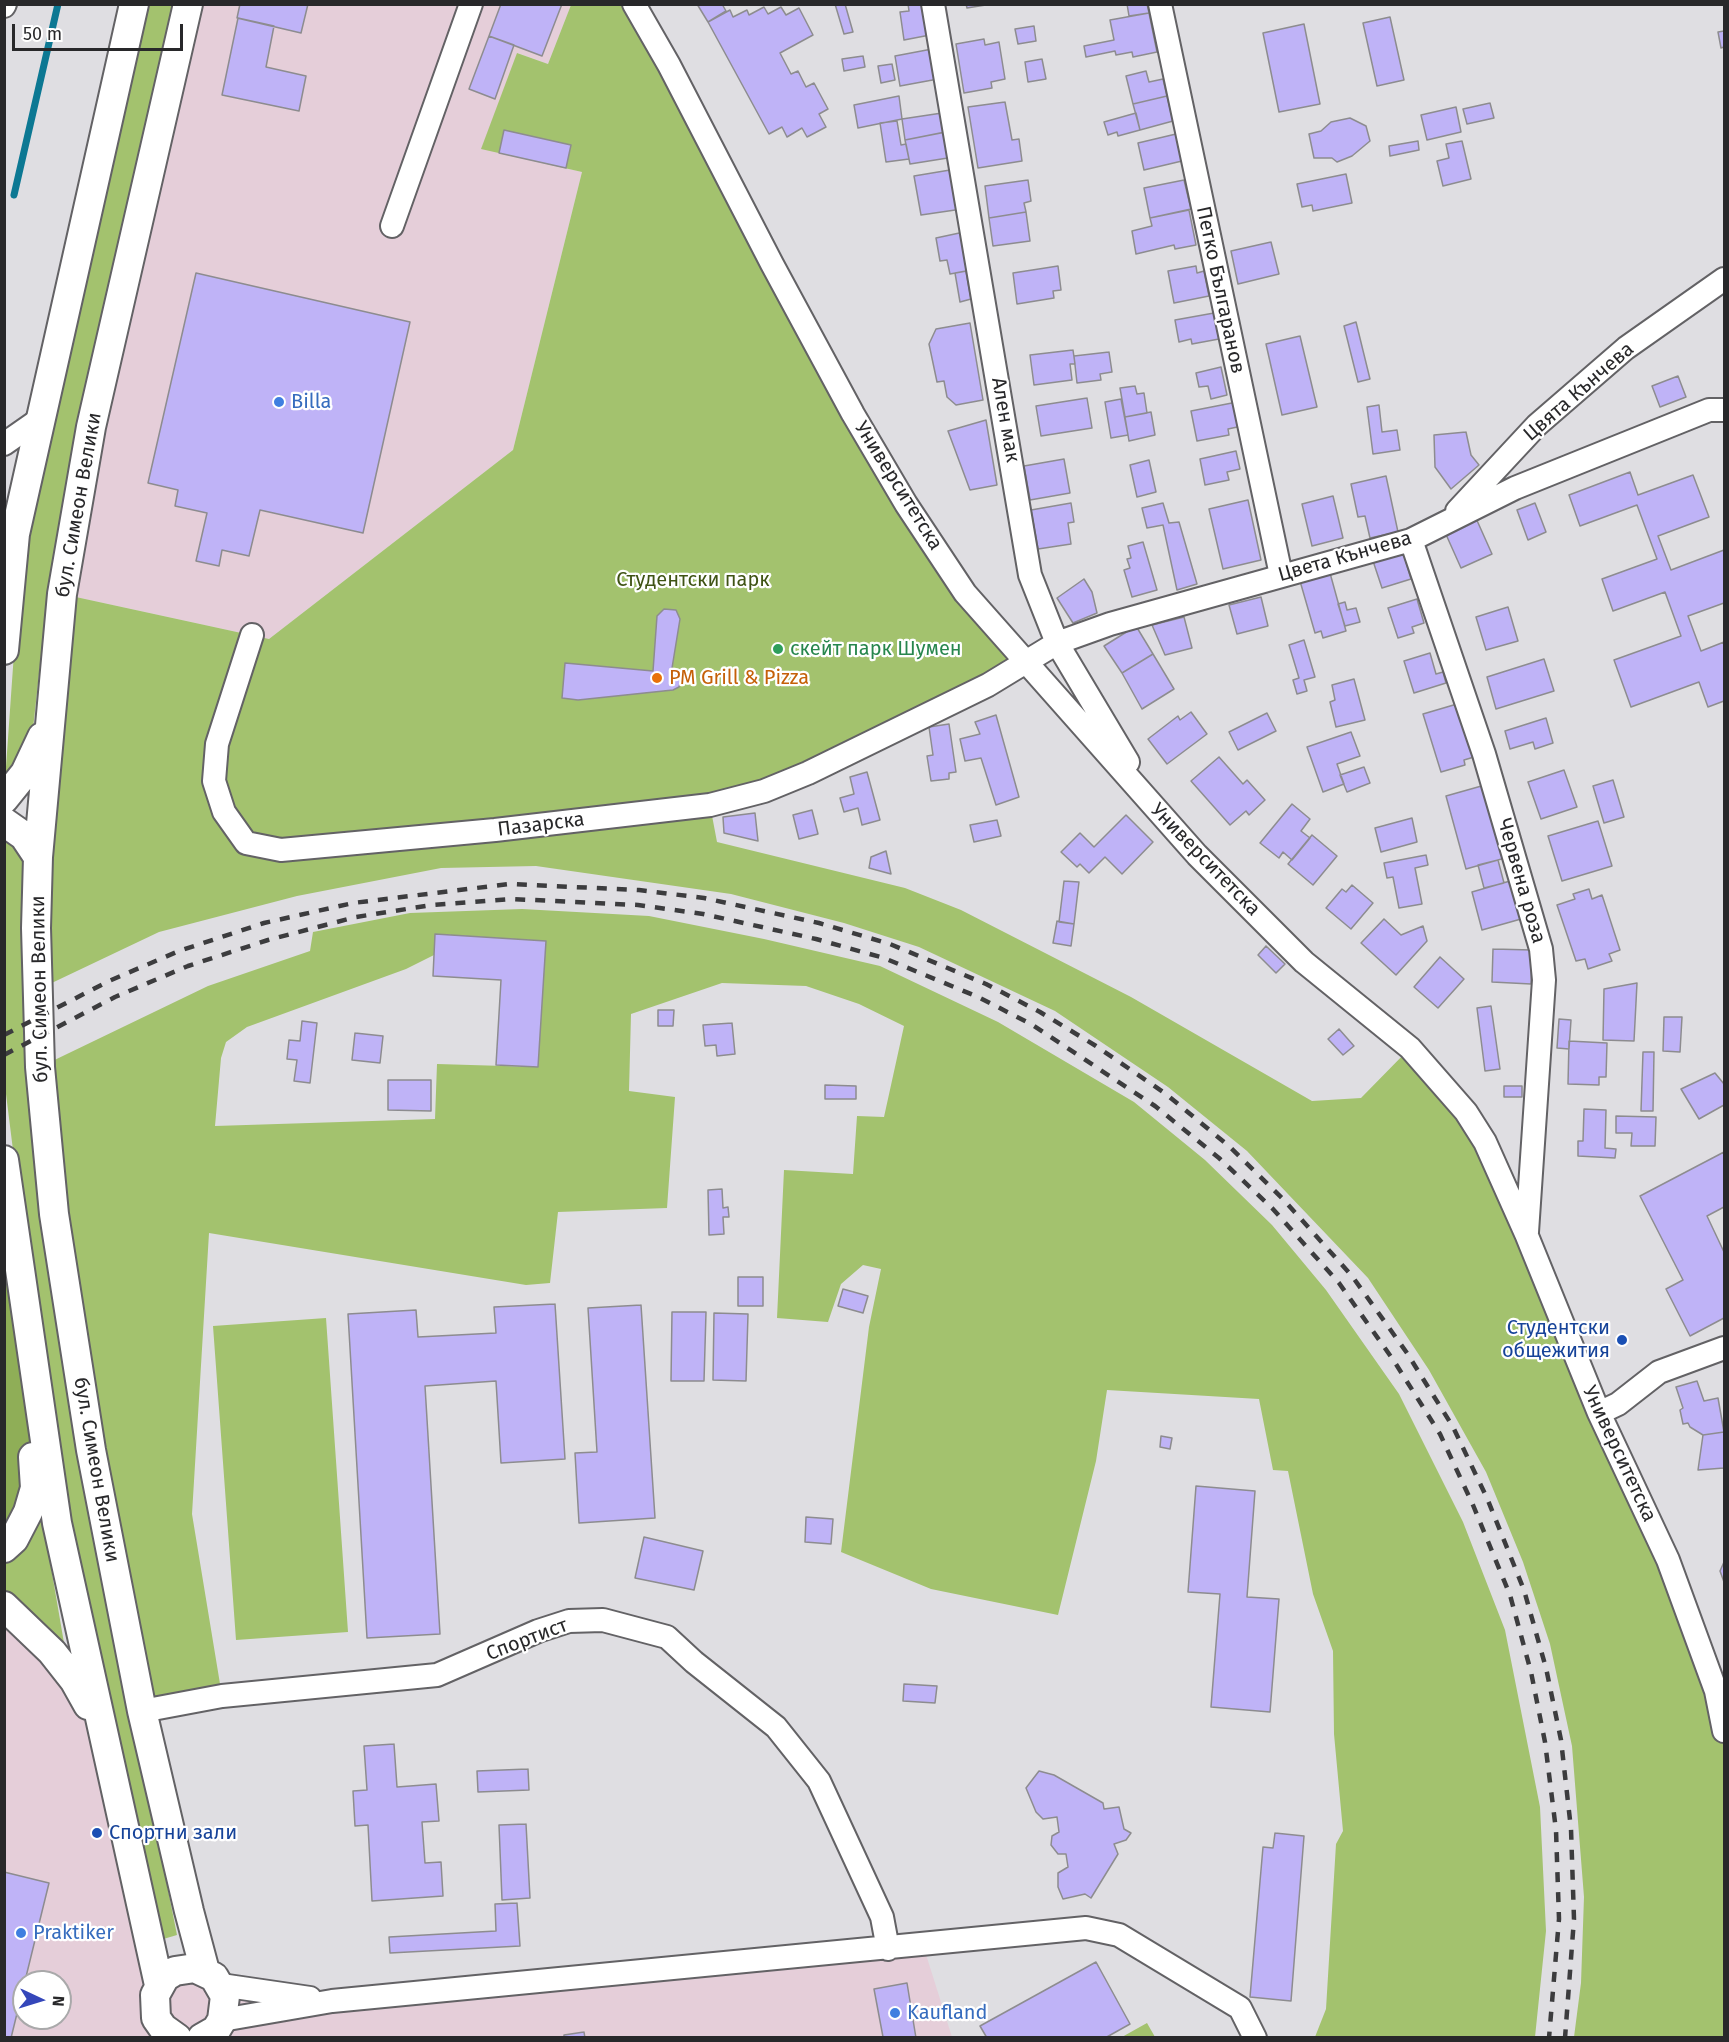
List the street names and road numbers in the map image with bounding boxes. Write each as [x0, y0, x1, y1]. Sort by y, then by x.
street label: Петко Българанов [1191, 204, 1249, 376]
street label: Цвята Кънчева [1519, 338, 1639, 446]
street label: Ален мак [986, 376, 1024, 464]
street label: бул. Симеон Велики [51, 411, 107, 599]
street label: Университетска [849, 417, 947, 555]
street label: Цвета Кънчева [1275, 526, 1415, 588]
street label: Университетска [1145, 799, 1265, 921]
street label: Пазарска [496, 808, 586, 842]
street label: Червена роза [1492, 816, 1550, 946]
street label: бул. Симеон Велики [26, 895, 54, 1083]
street label: бул. Симеон Велики [68, 1376, 124, 1564]
street label: Университетска [1577, 1382, 1661, 1526]
street label: Спортист [483, 1614, 571, 1666]

